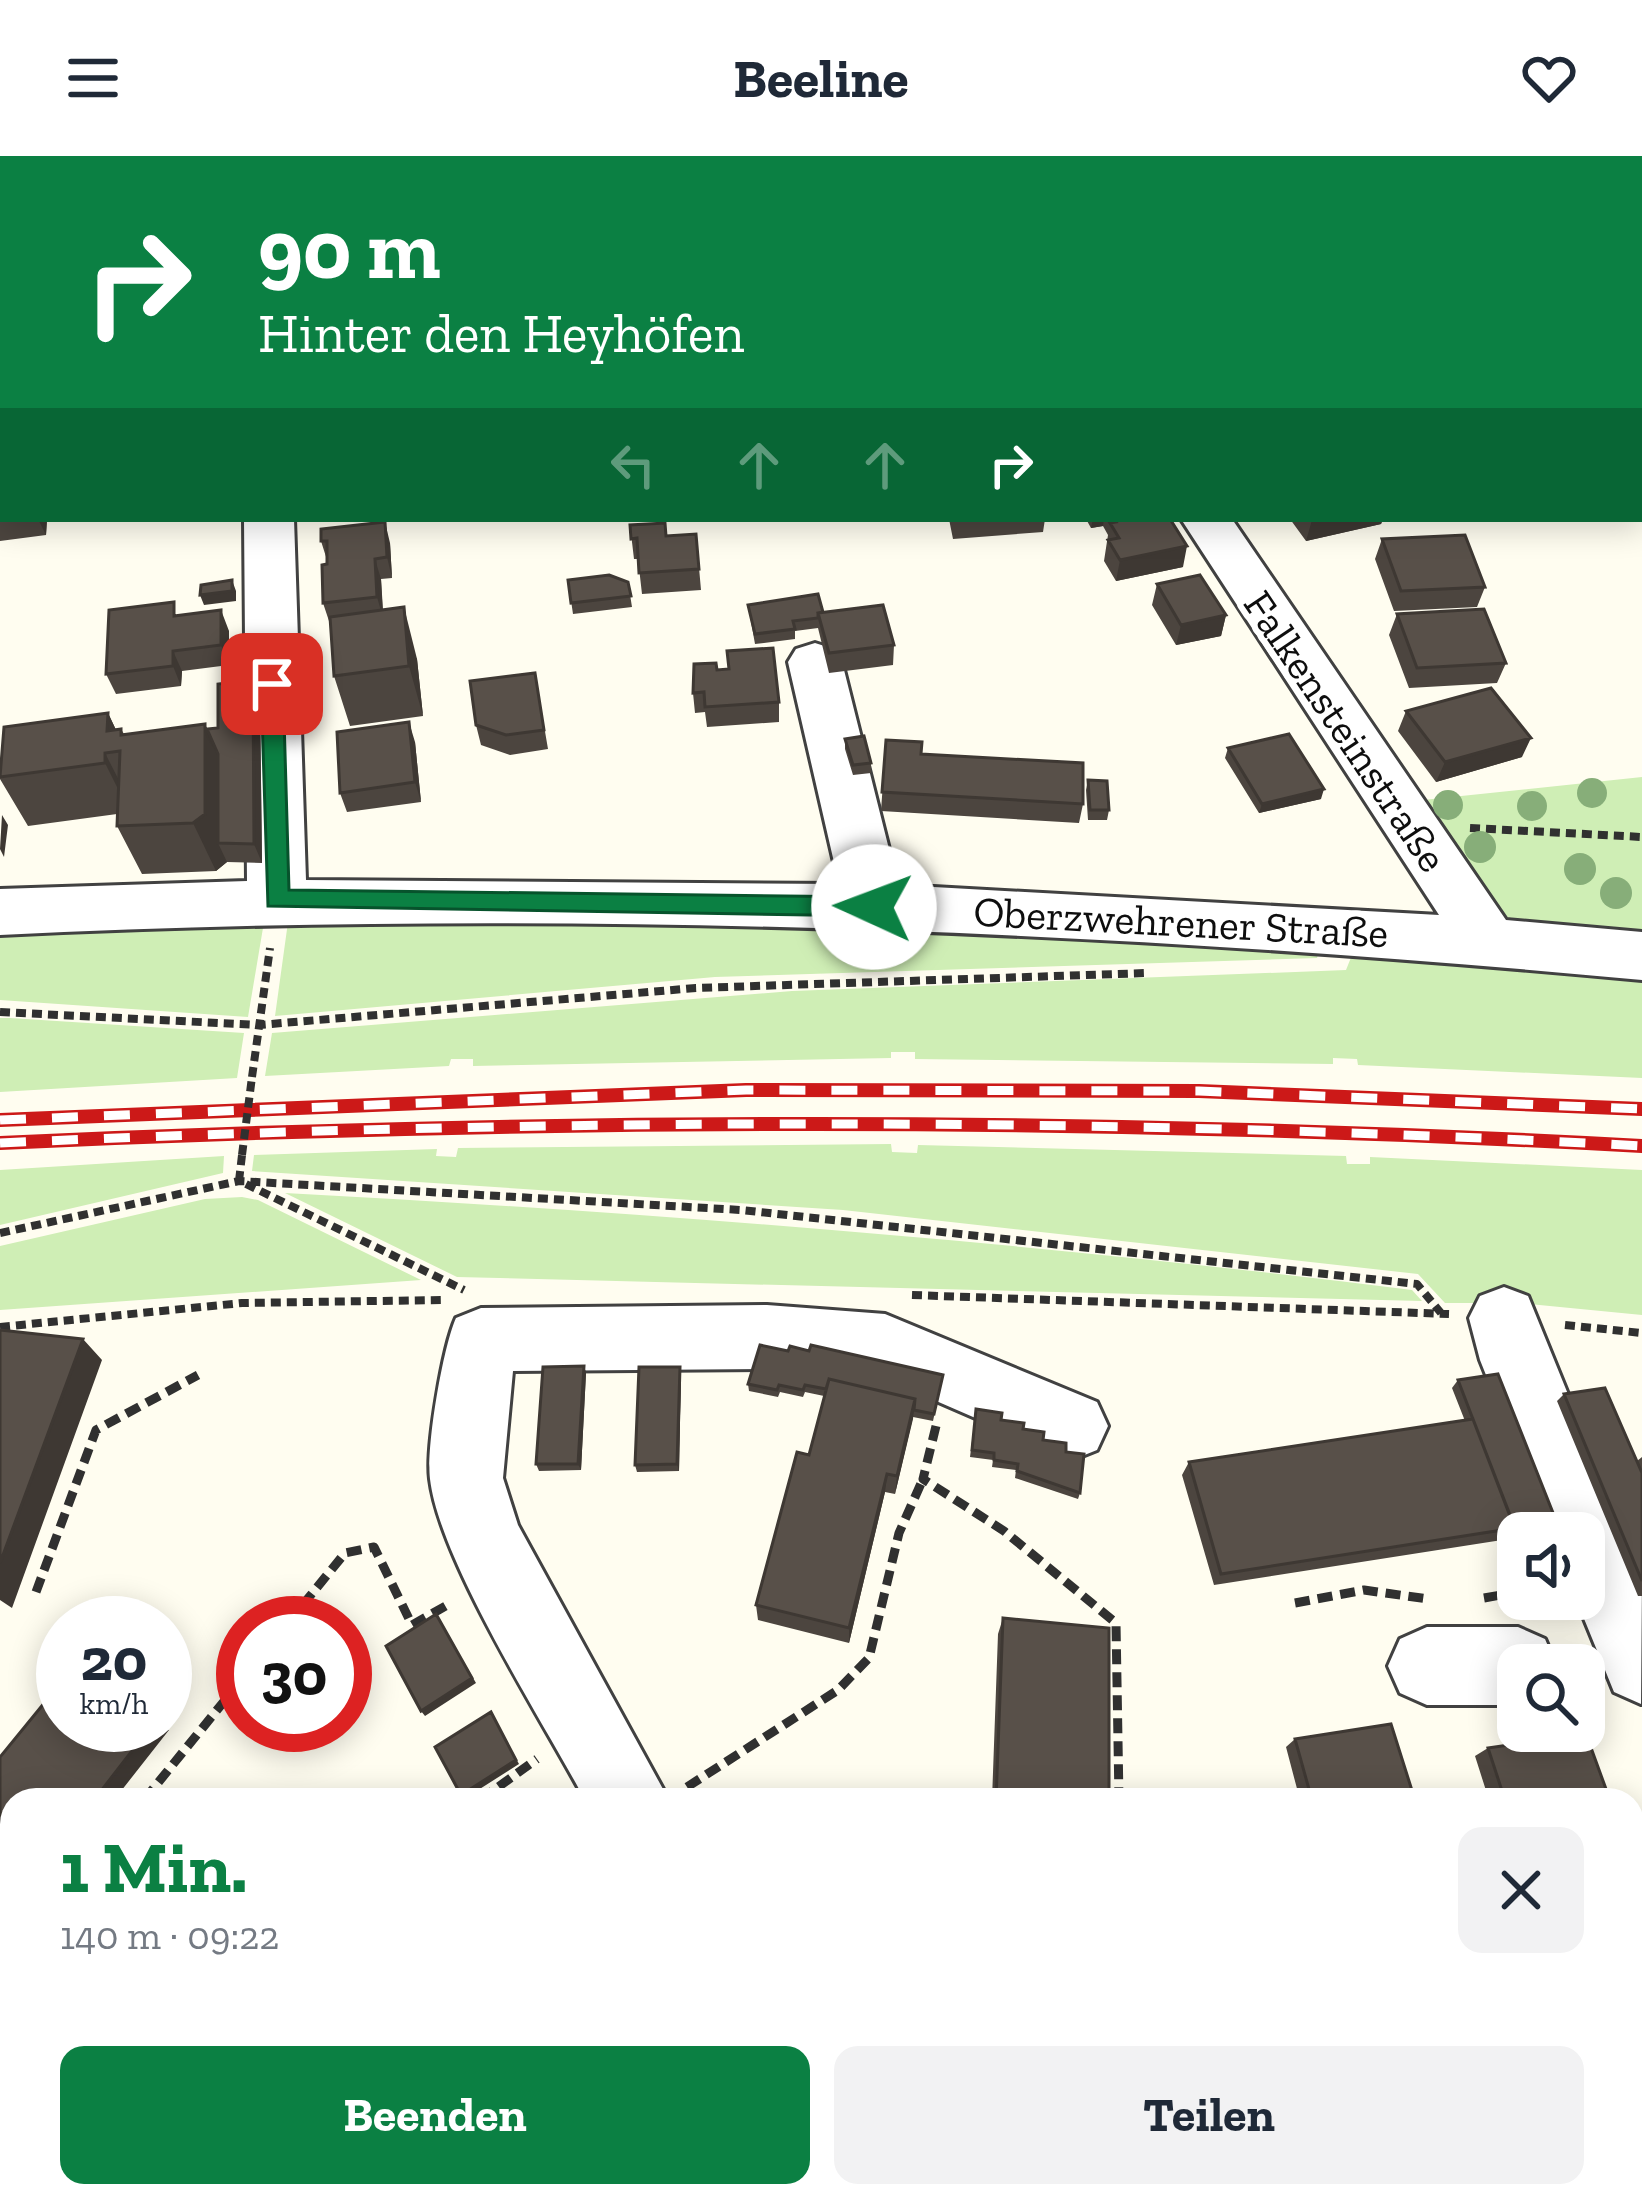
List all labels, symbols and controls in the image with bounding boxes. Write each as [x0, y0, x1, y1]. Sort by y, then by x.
icon: menu [60, 45, 126, 111]
icon: heart [1516, 45, 1582, 111]
text: Beeline [733, 46, 909, 111]
text: 90 m [258, 199, 441, 300]
icon: right [60, 204, 216, 360]
text: Hinter den Heyhöfen [258, 301, 744, 366]
icon: left [600, 432, 666, 498]
icon: ahead [726, 432, 792, 498]
icon: ahead [852, 432, 918, 498]
icon: right [978, 432, 1044, 498]
street label: Falkensteinstraße [1233, 581, 1459, 881]
pin [221, 633, 323, 735]
icon: arrive [239, 651, 305, 717]
position arrow [811, 844, 937, 970]
street label: Oberzwehrener Straße [972, 886, 1390, 958]
map controls [1497, 1512, 1605, 1752]
button: sound [1497, 1512, 1605, 1620]
speed limit sign: 30 [216, 1596, 372, 1752]
text: 20 [81, 1623, 147, 1695]
button: search [1497, 1644, 1605, 1752]
text: km/h [80, 1686, 148, 1722]
text: 1 Min. [60, 1824, 248, 1910]
button: close [1458, 1827, 1584, 1953]
text: 140 m · 09:22 [60, 1912, 279, 1959]
button: Beenden [60, 2046, 810, 2184]
button: Teilen [834, 2046, 1584, 2184]

